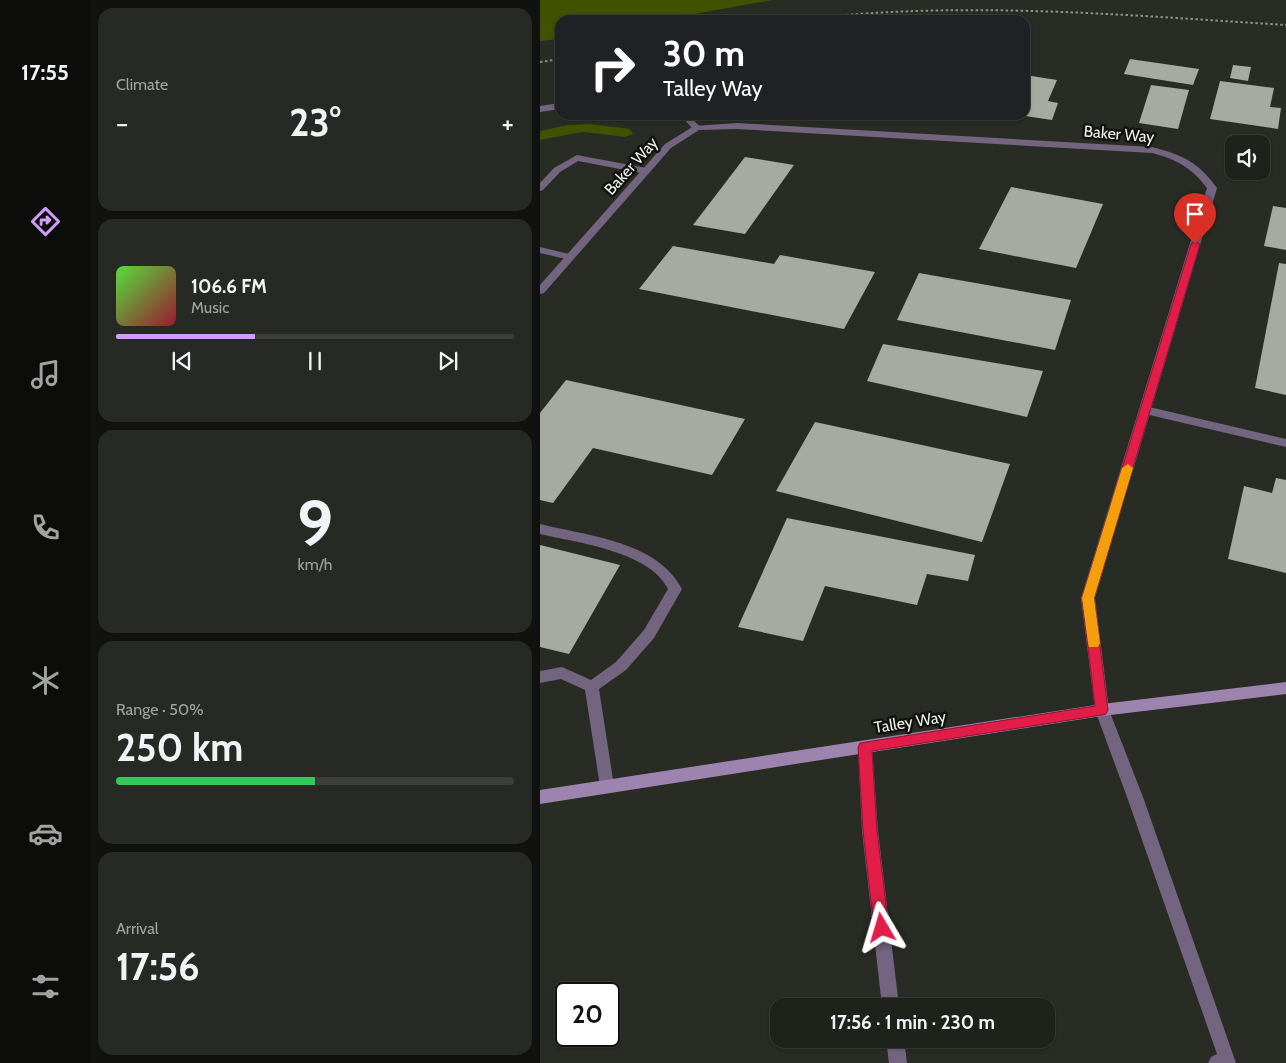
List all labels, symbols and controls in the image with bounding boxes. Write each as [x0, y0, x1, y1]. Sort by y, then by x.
text: 30 m [663, 32, 745, 75]
icon: right [580, 35, 645, 100]
text: 17:55 [21, 59, 69, 86]
text: Climate [116, 75, 168, 94]
text: Talley Way [663, 75, 763, 102]
text: 23° [289, 99, 341, 146]
text: − [116, 106, 128, 140]
text: + [502, 106, 514, 140]
street label: Baker Way [1083, 121, 1155, 147]
street label: Baker Way [600, 133, 662, 199]
map controls [1225, 135, 1270, 180]
button: sound [1225, 135, 1270, 180]
pin [1174, 193, 1216, 244]
icon: arrive [1181, 200, 1209, 228]
icon: directions [28, 204, 63, 239]
text: 106.6 FM [191, 275, 267, 298]
text: Music [191, 298, 229, 317]
icon: previous [168, 347, 196, 375]
icon: pause [301, 347, 329, 375]
icon: next [434, 347, 462, 375]
icon: music [28, 357, 63, 392]
text: 9 [297, 483, 333, 562]
icon: phone [28, 510, 63, 545]
text: km/h [297, 555, 333, 574]
icon: climate [28, 663, 63, 698]
text: Range · 50% [116, 700, 204, 719]
street label: Talley Way [873, 707, 947, 737]
text: 250 km [116, 724, 243, 771]
icon: car [28, 816, 63, 851]
position arrow [855, 901, 907, 953]
text: Arrival [116, 919, 159, 938]
text: 17:56 [116, 943, 200, 990]
icon: filters [28, 969, 63, 1004]
speed limit sign: 20 [555, 982, 620, 1047]
text: 17:56 · 1 min · 230 m [830, 1011, 995, 1034]

